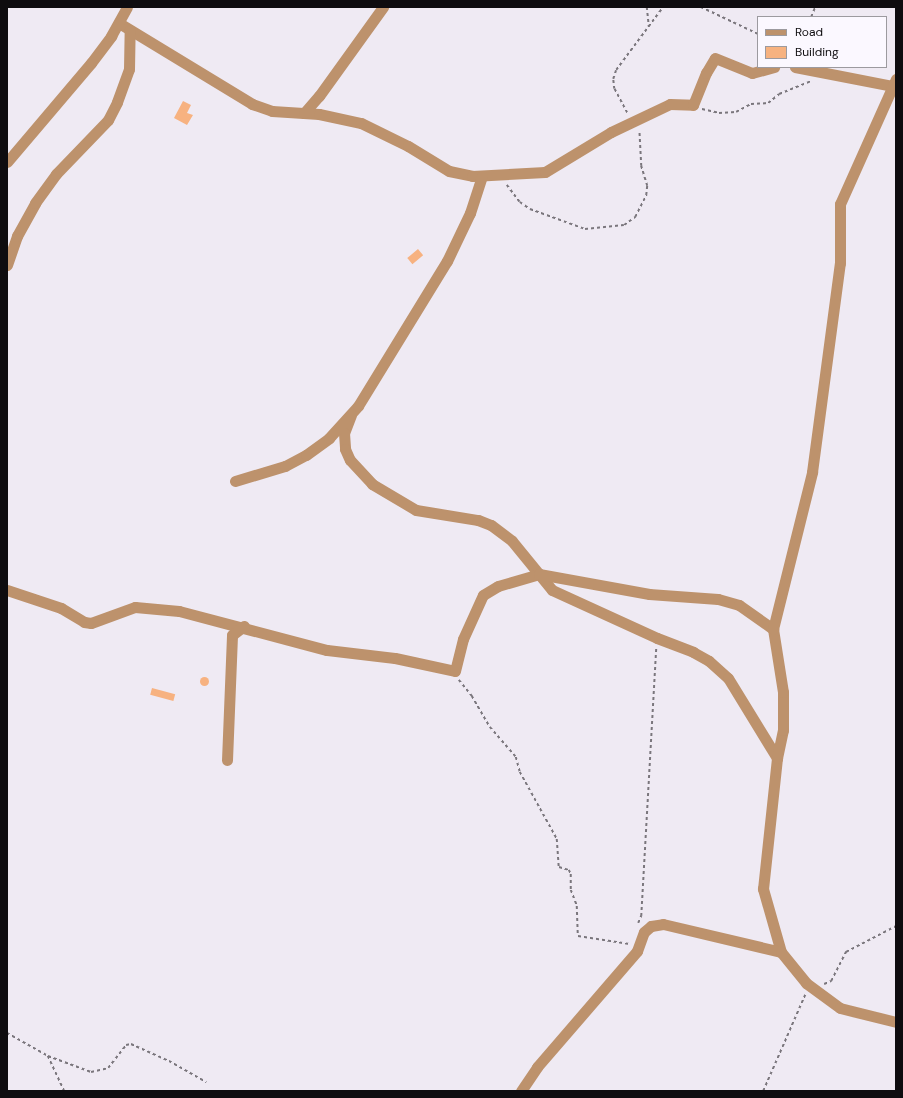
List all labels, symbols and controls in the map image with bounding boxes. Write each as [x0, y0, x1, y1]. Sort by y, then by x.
legend [757, 16, 887, 68]
text: Road [795, 24, 823, 40]
text: Building [795, 44, 839, 60]

